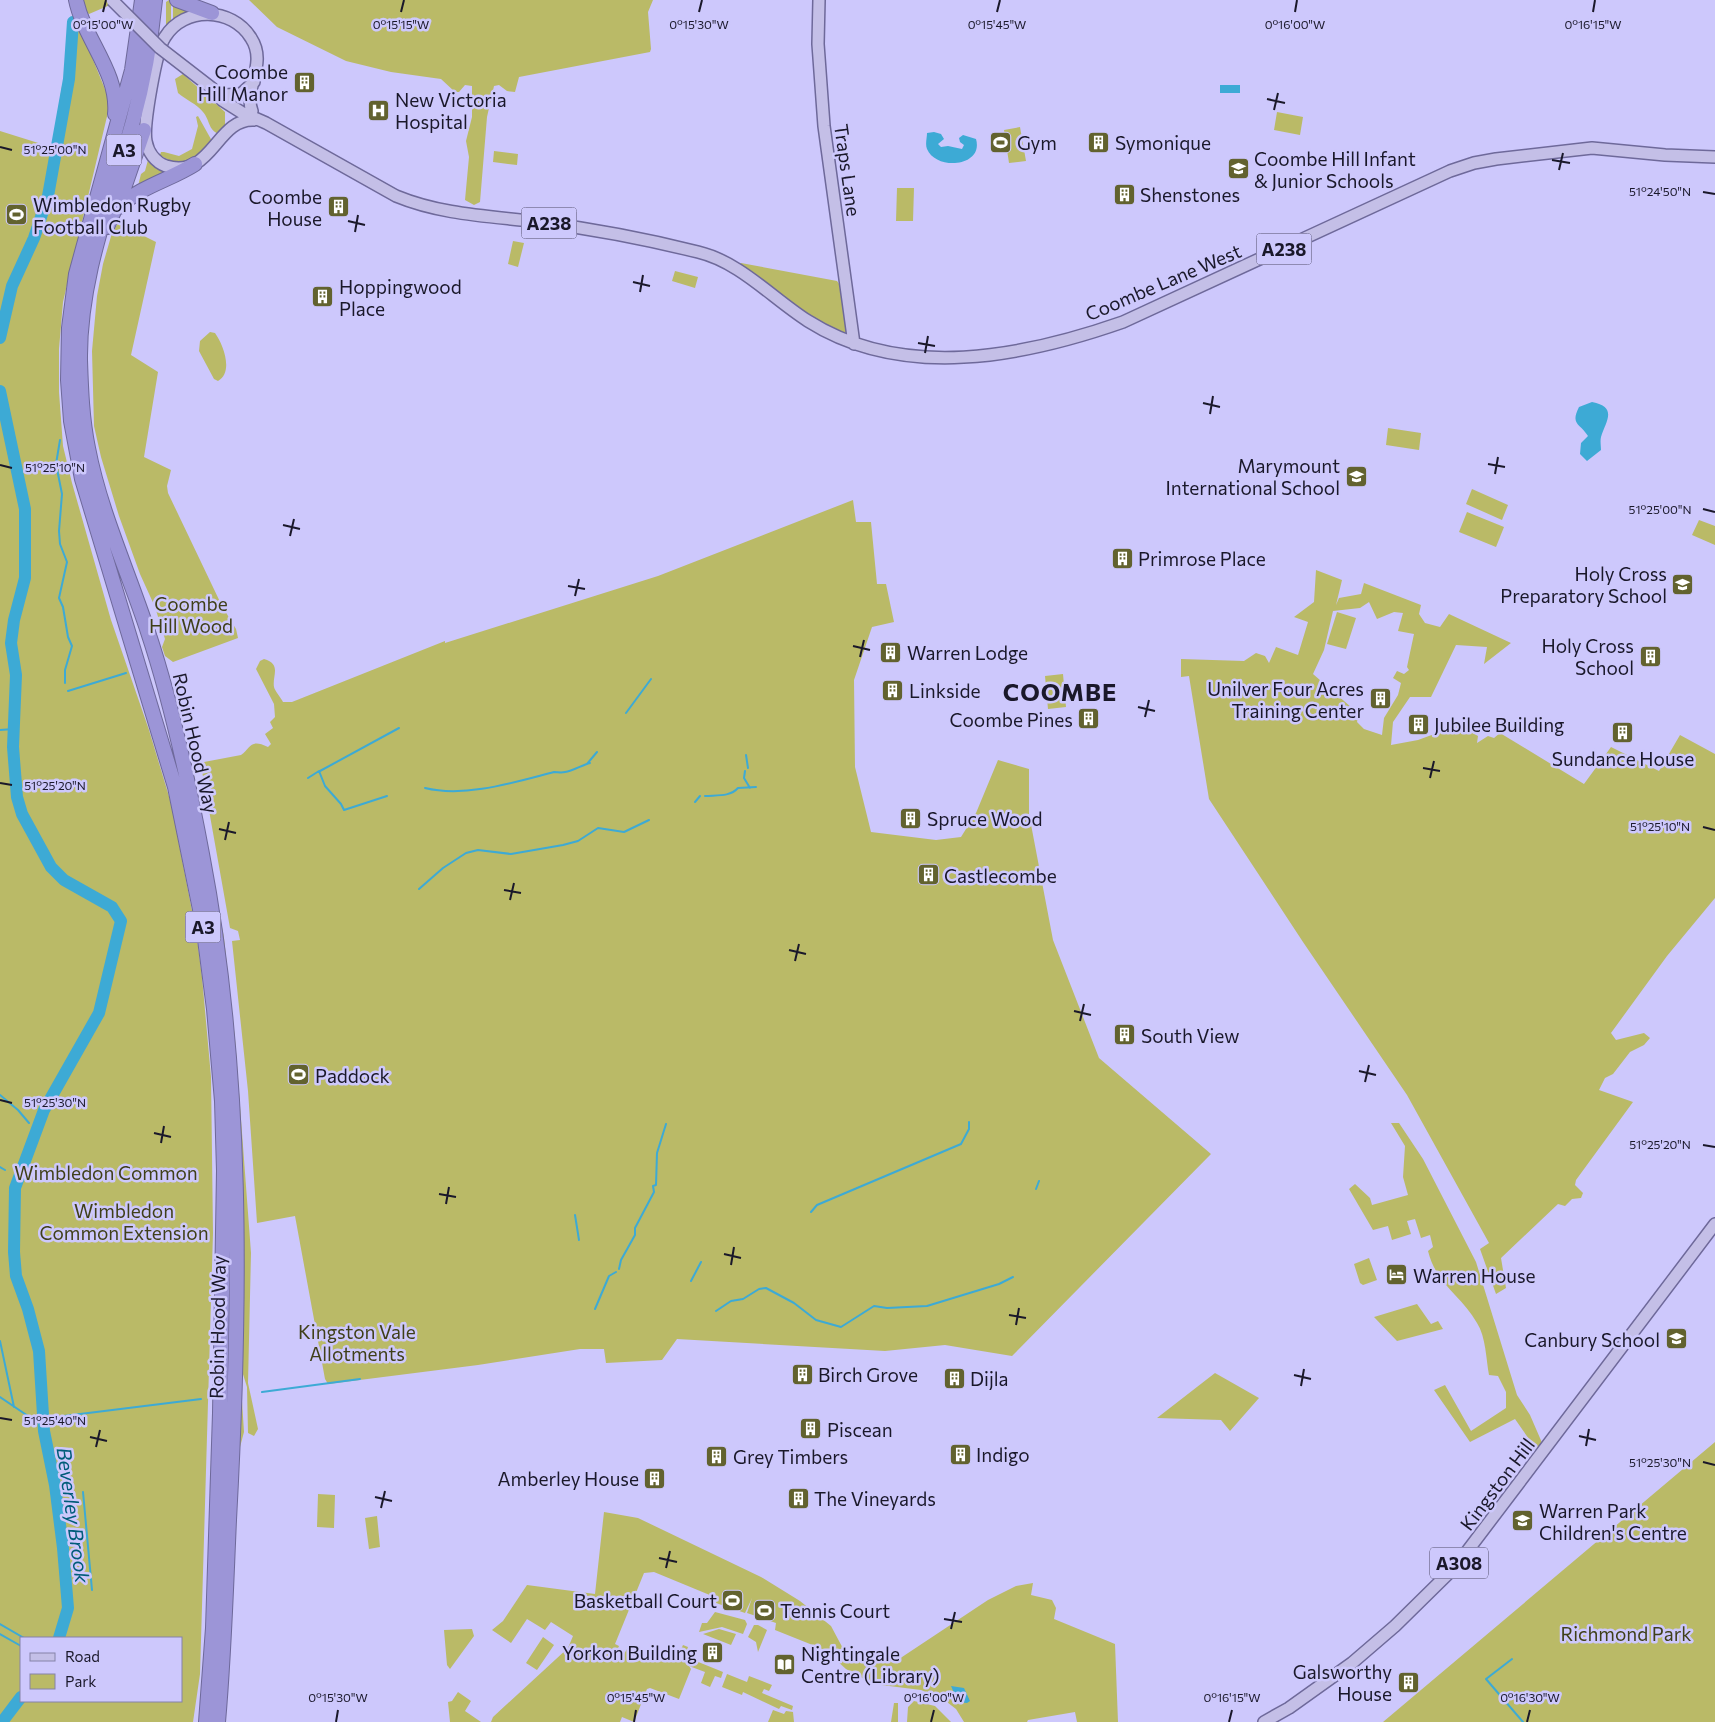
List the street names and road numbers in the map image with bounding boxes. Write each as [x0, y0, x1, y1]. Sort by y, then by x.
street label: Traps Lane [830, 122, 866, 218]
road number: A3 [106, 134, 142, 166]
road number: A238 [522, 208, 576, 238]
road number: A238 [1256, 233, 1312, 264]
street label: Coombe Lane West [1082, 239, 1245, 325]
street label: Robin Hood Way [169, 670, 223, 816]
road number: A3 [186, 912, 220, 942]
street label: Robin Hood Way [204, 1255, 230, 1399]
street label: Kingston Hill [1455, 1433, 1539, 1535]
road number: A308 [1430, 1548, 1488, 1579]

